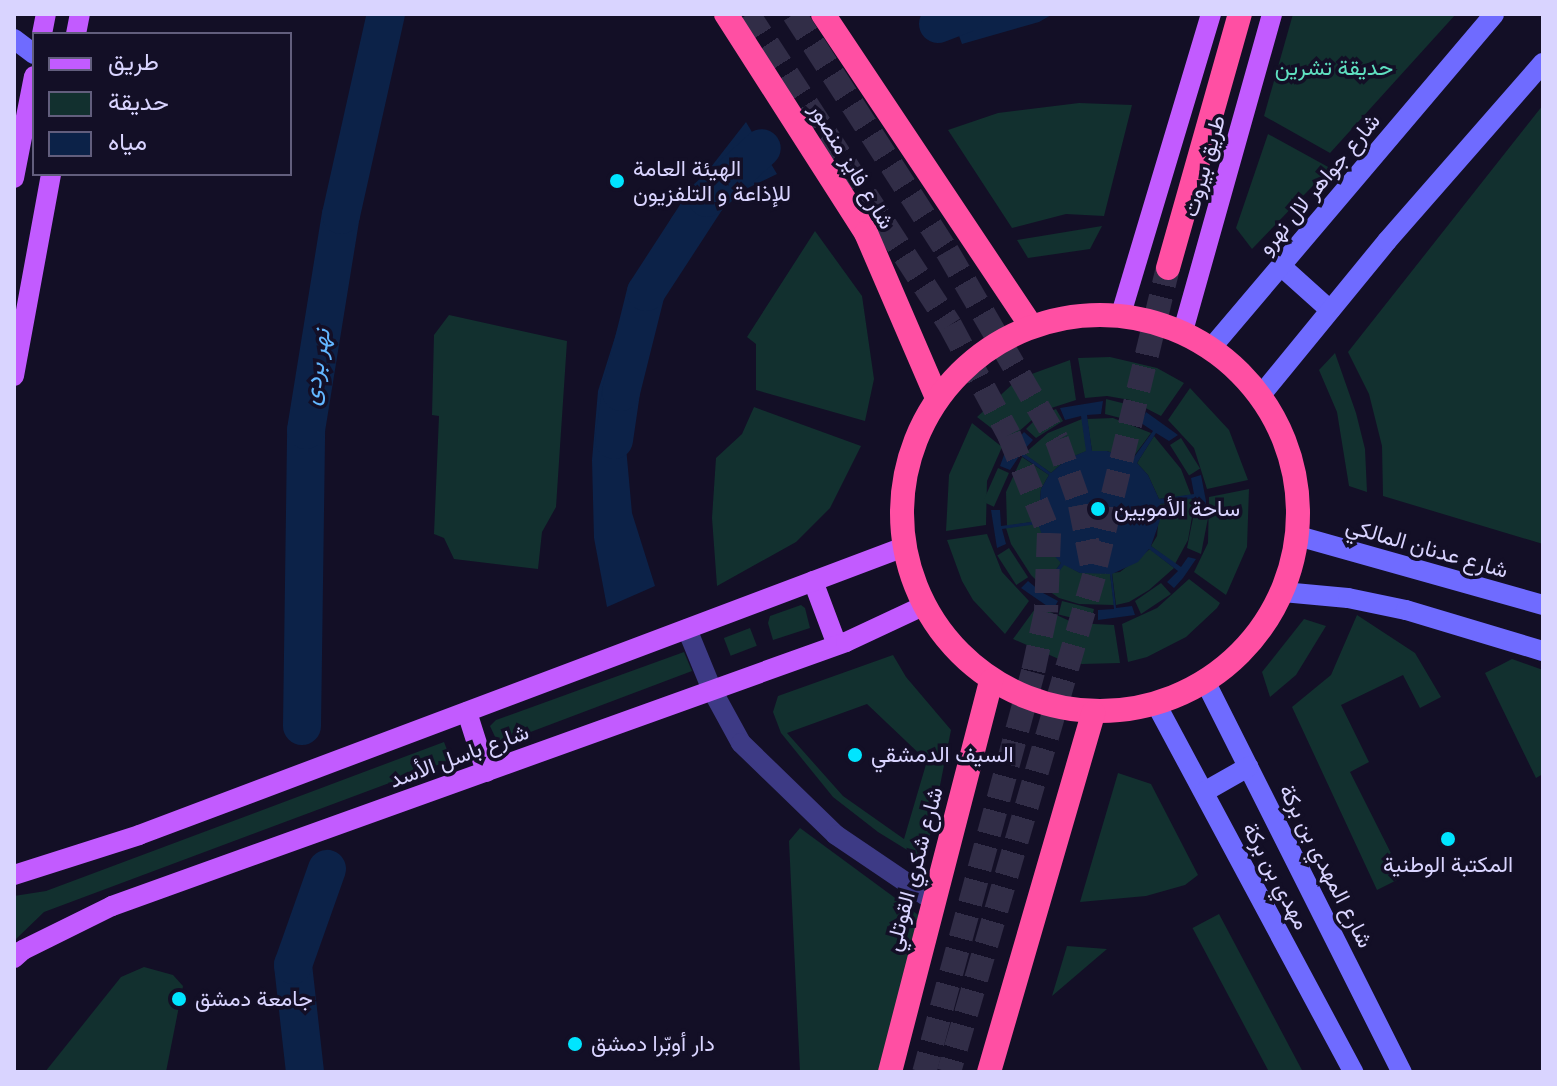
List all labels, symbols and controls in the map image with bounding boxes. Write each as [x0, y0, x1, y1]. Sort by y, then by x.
legend [32, 32, 292, 176]
text: طريق [108, 47, 159, 76]
park label: حديقة تشرين [1275, 55, 1393, 81]
text: حديقة [108, 87, 169, 116]
street label: شارع فايز منصور [804, 98, 900, 234]
street label: شارع جواهر لال نهرو [1252, 108, 1386, 260]
street label: طريق بيروت [1177, 112, 1231, 220]
text: مياه [108, 127, 147, 156]
place label: الهيئة العامة للإذاعة و التلفزيون [633, 155, 791, 206]
marker: الهيئة العامة للإذاعة و التلفزيون [608, 172, 626, 190]
water label: نهر بردى [296, 327, 336, 407]
place label: ساحة الأمويين [1114, 496, 1240, 522]
marker: ساحة الأمويين [1089, 500, 1107, 518]
street label: شارع عدنان المالكي [1343, 512, 1511, 584]
street label: شارع باسل الأسد [386, 719, 532, 793]
place label: السيف الدمشقي [871, 742, 1014, 768]
marker: السيف الدمشقي [846, 746, 864, 764]
street label: شارع المهدي بن بركة [1273, 780, 1379, 952]
street label: شارع شكري القوتلي [879, 784, 949, 954]
street label: مهدي بن بركة [1237, 818, 1315, 934]
marker: المكتبة الوطنية [1439, 830, 1457, 848]
place label: المكتبة الوطنية [1383, 852, 1513, 878]
place label: جامعة دمشق [195, 986, 313, 1012]
marker: جامعة دمشق [170, 990, 188, 1008]
place label: دار أوبّرا دمشق [591, 1031, 715, 1057]
marker: دار أوبّرا دمشق [566, 1035, 584, 1053]

